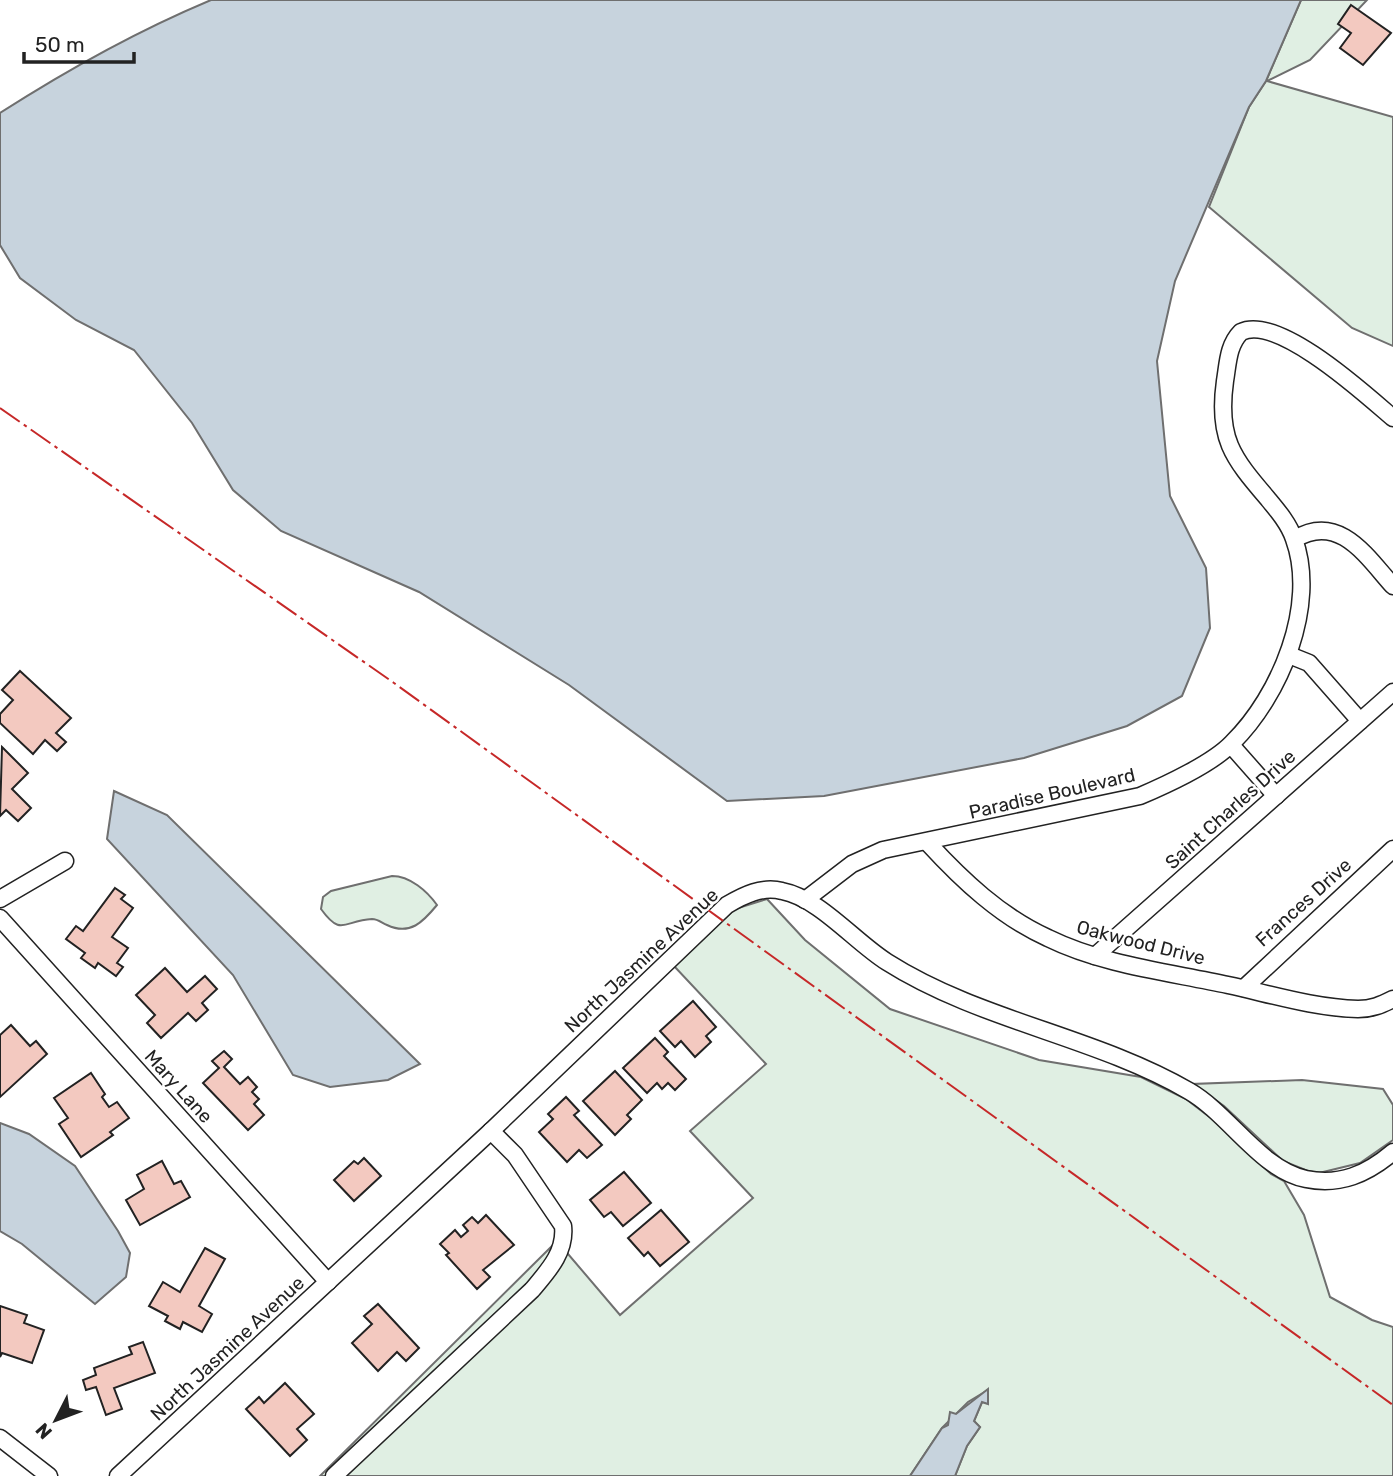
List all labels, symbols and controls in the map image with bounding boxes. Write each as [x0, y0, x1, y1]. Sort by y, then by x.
scale bar [24, 21, 135, 65]
text: 50 m [35, 32, 85, 57]
street label: Saint Charles Drive [1160, 745, 1300, 874]
street label: Paradise Boulevard [967, 763, 1137, 824]
street label: Frances Drive [1251, 853, 1356, 951]
street label: North Jasmine Avenue [560, 883, 723, 1037]
street label: Oakwood Drive [1074, 915, 1208, 970]
street label: Mary Lane [140, 1045, 218, 1128]
street label: North Jasmine Avenue [146, 1271, 309, 1425]
north arrow [21, 1385, 91, 1455]
text: N [31, 1418, 57, 1444]

